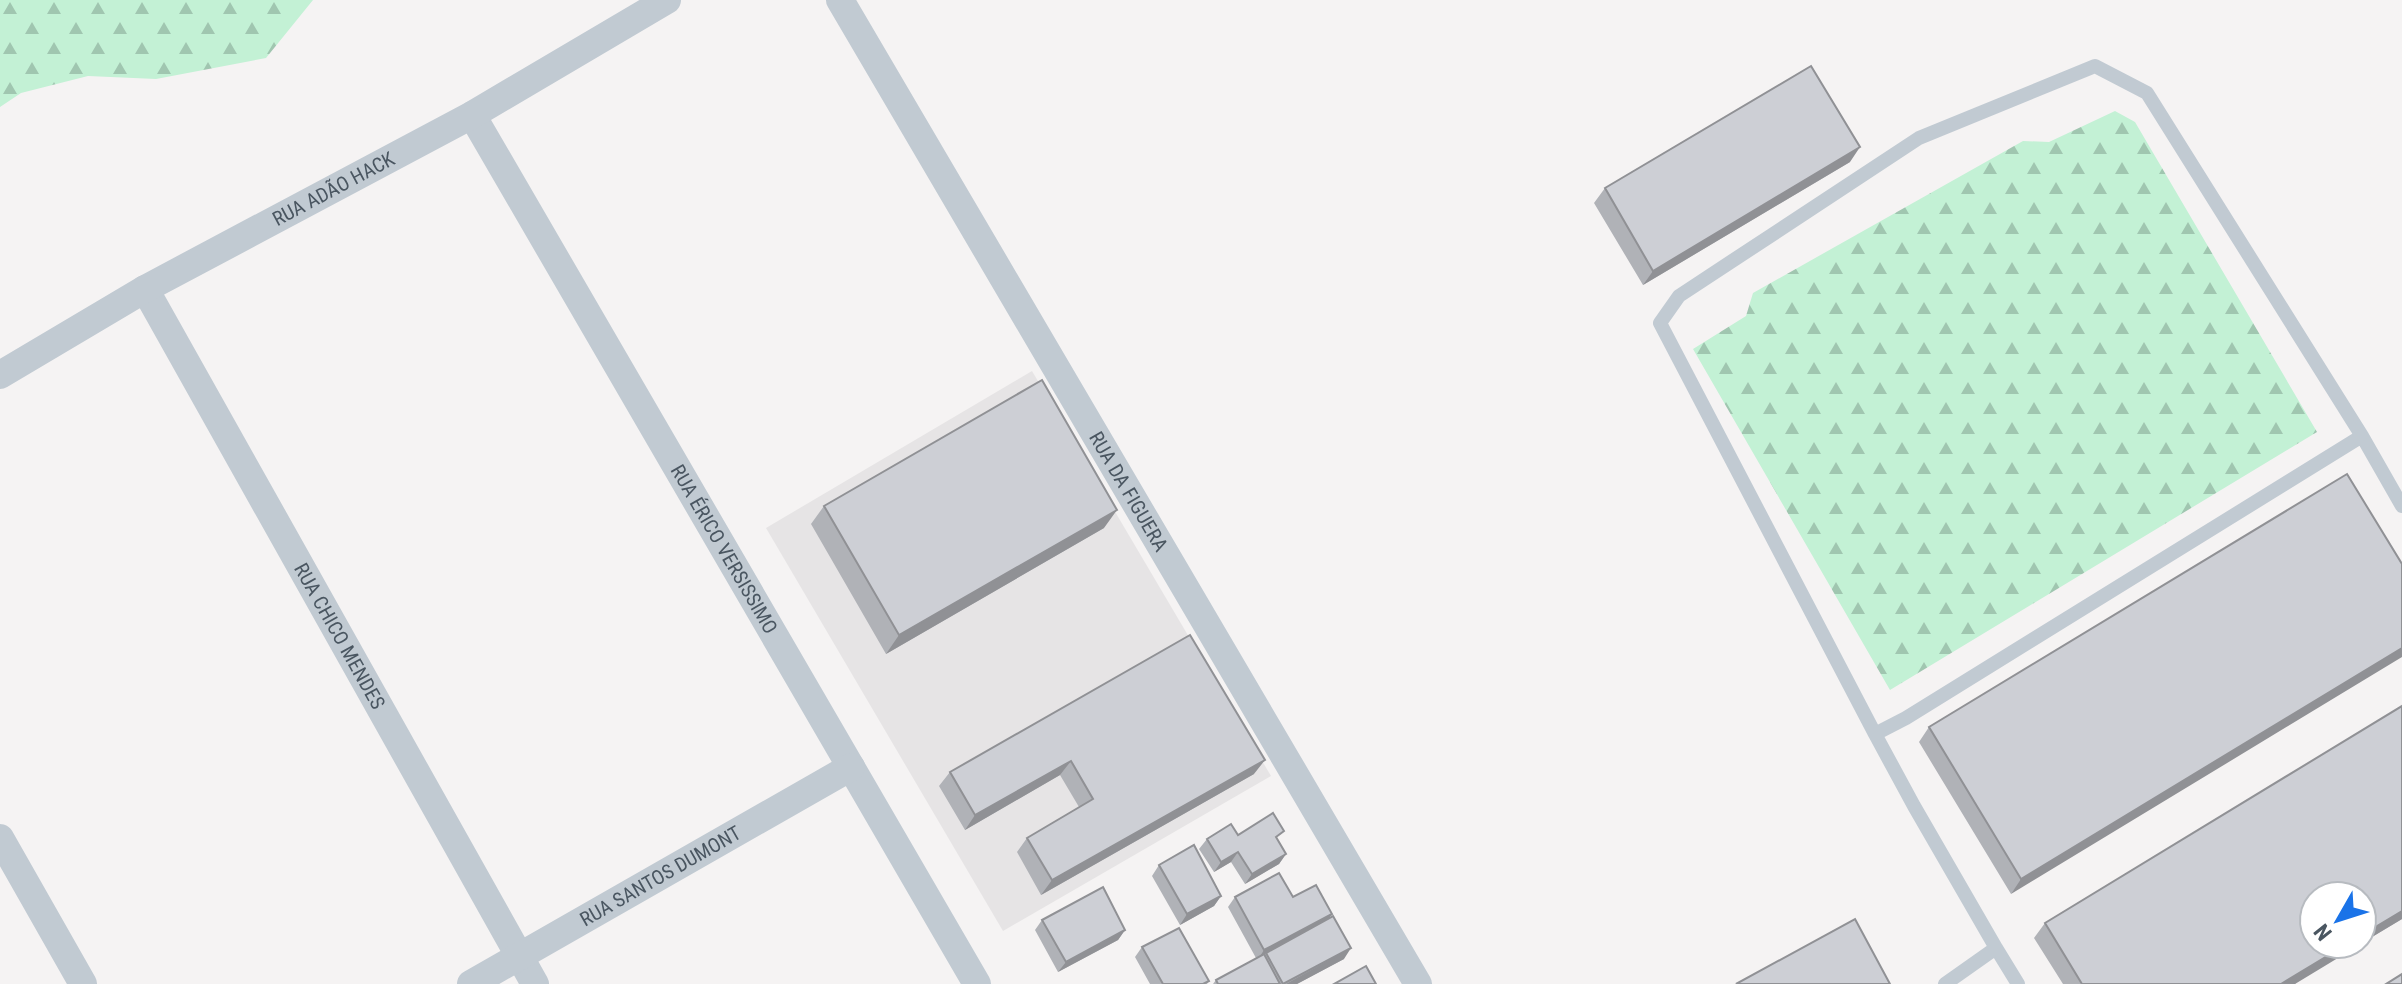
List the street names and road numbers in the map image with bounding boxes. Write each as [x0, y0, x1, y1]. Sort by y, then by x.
street label: RUA ADÃO HACK [268, 146, 399, 231]
street label: RUA DA FIGUERA [1084, 427, 1173, 556]
street label: RUA ÉRICO VERSISSIMO [666, 460, 783, 638]
street label: RUA CHICO MENDES [289, 559, 390, 713]
street label: RUA SANTOS DUMONT [576, 821, 745, 931]

